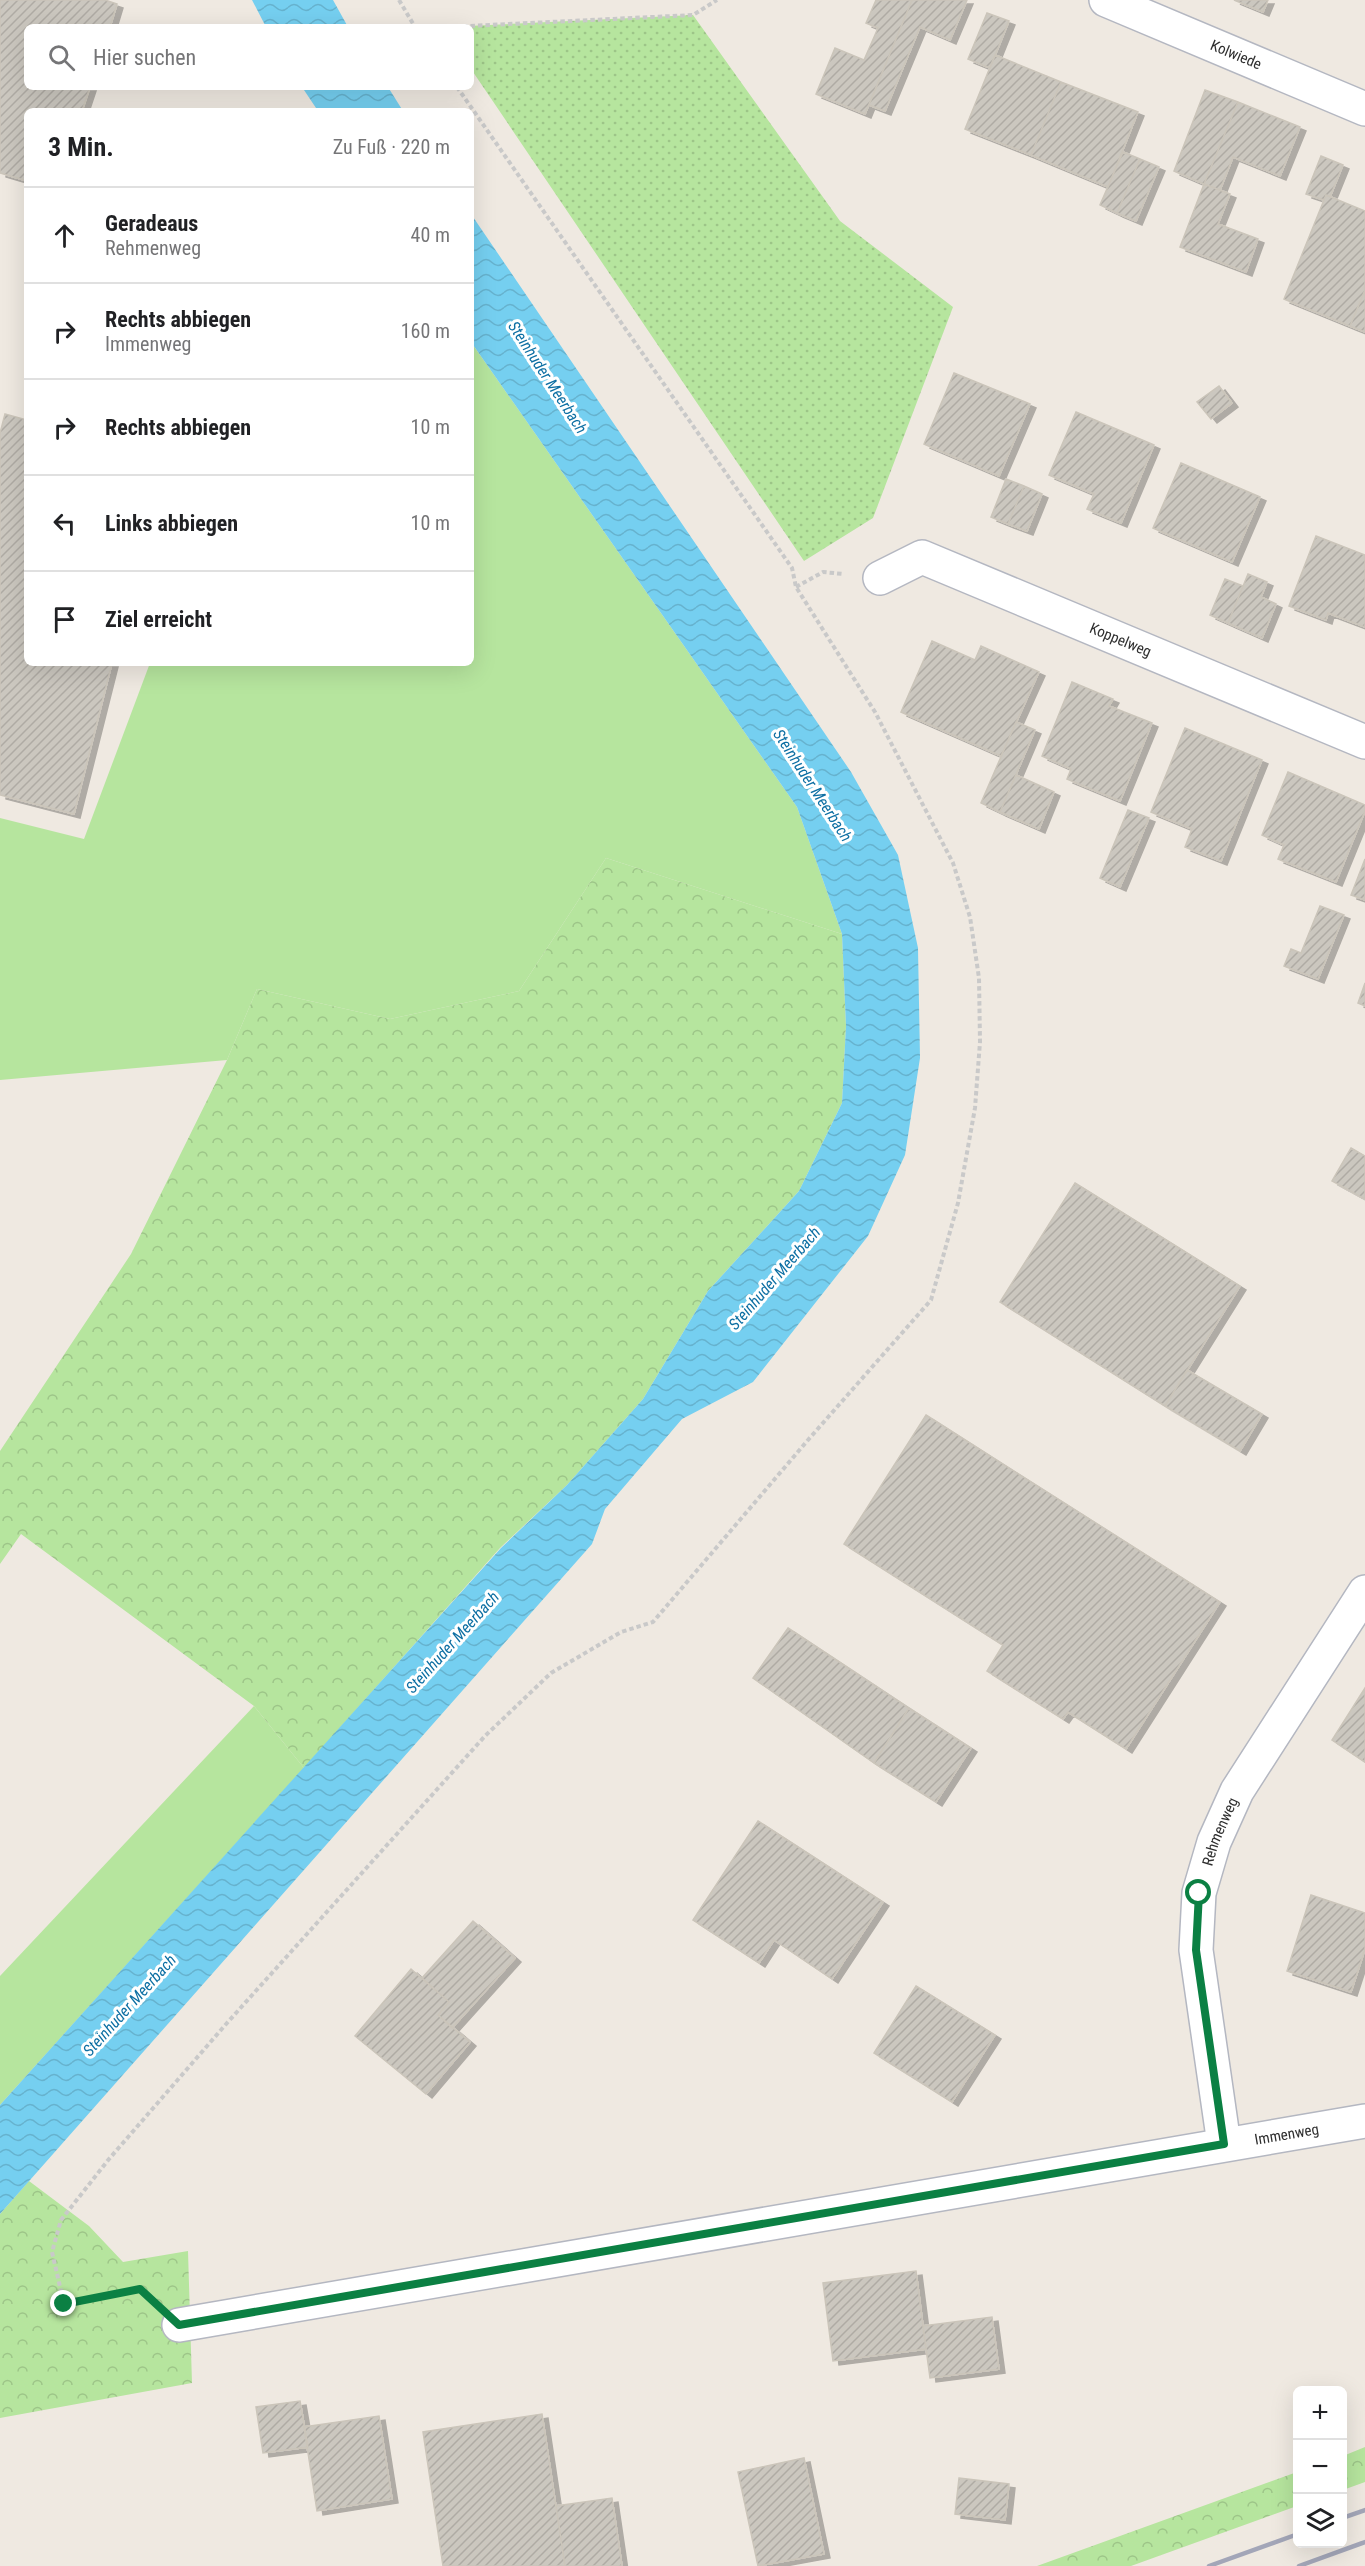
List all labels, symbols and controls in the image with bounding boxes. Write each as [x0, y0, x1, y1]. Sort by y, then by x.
search box [24, 24, 474, 90]
street label: Kolwiede [1208, 36, 1264, 73]
icon: search [45, 41, 78, 74]
text: Hier suchen [93, 45, 196, 70]
text: 3 Min. [48, 132, 114, 162]
text: Zu Fuß · 220 m [333, 135, 450, 159]
text: Geradeaus [105, 211, 198, 236]
icon: ahead [48, 219, 81, 252]
text: 40 m [411, 223, 450, 247]
text: Rehmenweg [105, 236, 201, 260]
text: Rechts abbiegen [105, 307, 251, 332]
icon: right [48, 315, 81, 348]
water label: Steinhuder Meerbach [504, 318, 591, 437]
text: 160 m [401, 319, 450, 343]
text: Immenweg [105, 332, 191, 356]
icon: right [48, 411, 81, 444]
text: Rechts abbiegen [105, 415, 251, 440]
text: 10 m [411, 415, 450, 439]
icon: left [48, 507, 81, 540]
text: Links abbiegen [105, 511, 238, 536]
text: 10 m [411, 511, 450, 535]
icon: arrive [48, 603, 81, 636]
text: Ziel erreicht [105, 607, 212, 632]
street label: Koppelweg [1087, 619, 1154, 661]
water label: Steinhuder Meerbach [769, 726, 856, 845]
water label: Steinhuder Meerbach [725, 1223, 824, 1334]
water label: Steinhuder Meerbach [402, 1588, 503, 1697]
street label: Rehmenweg [1199, 1795, 1242, 1868]
route start [1185, 1879, 1211, 1905]
water label: Steinhuder Meerbach [79, 1951, 180, 2060]
street label: Immenweg [1253, 2120, 1320, 2149]
route end [50, 2290, 76, 2316]
map controls [1293, 2386, 1347, 2548]
button: + [1293, 2386, 1347, 2440]
button: − [1293, 2440, 1347, 2494]
button: layers [1293, 2494, 1347, 2548]

